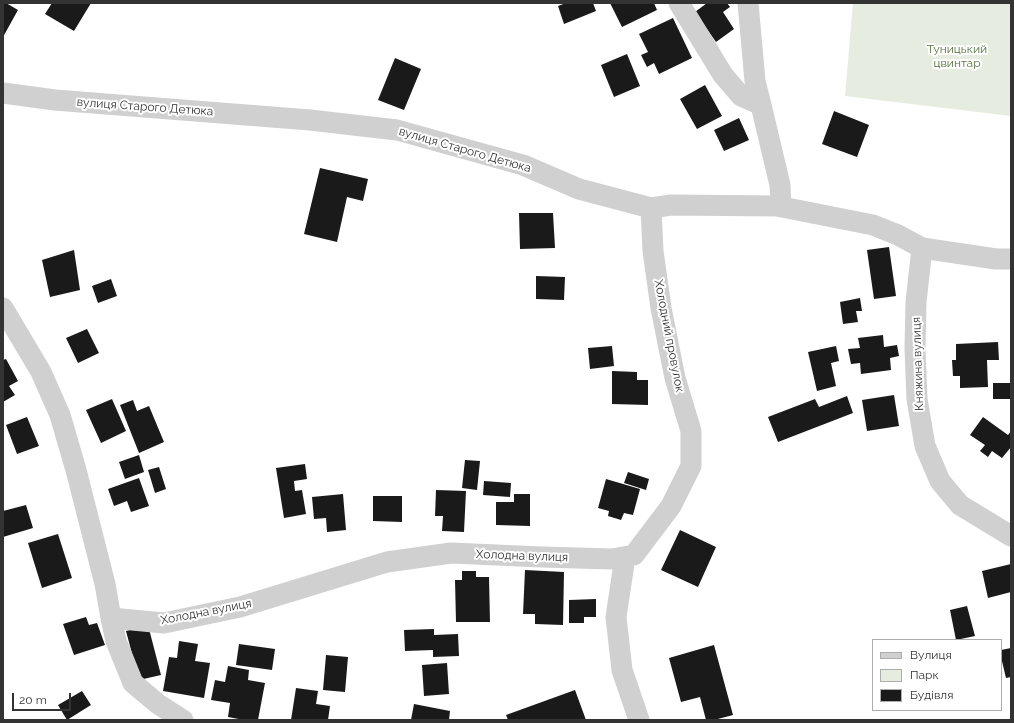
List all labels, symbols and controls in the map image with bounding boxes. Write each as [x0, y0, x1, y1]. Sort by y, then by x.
park label: Туницький цвинтар [927, 42, 987, 70]
street label: вулиця Старого Детюка [76, 95, 214, 119]
street label: вулиця Старого Детюка [397, 124, 533, 176]
street label: Холодний провулок [651, 278, 687, 394]
street label: Княжина вулиця [909, 317, 927, 411]
street label: Холодна вулиця [476, 547, 568, 565]
street label: Холодна вулиця [159, 596, 253, 628]
legend [872, 639, 1002, 711]
text: Вулиця [910, 648, 952, 662]
text: Парк [910, 668, 939, 682]
scale bar [14, 685, 73, 711]
text: Будівля [910, 688, 953, 702]
text: 20 m [19, 693, 47, 707]

